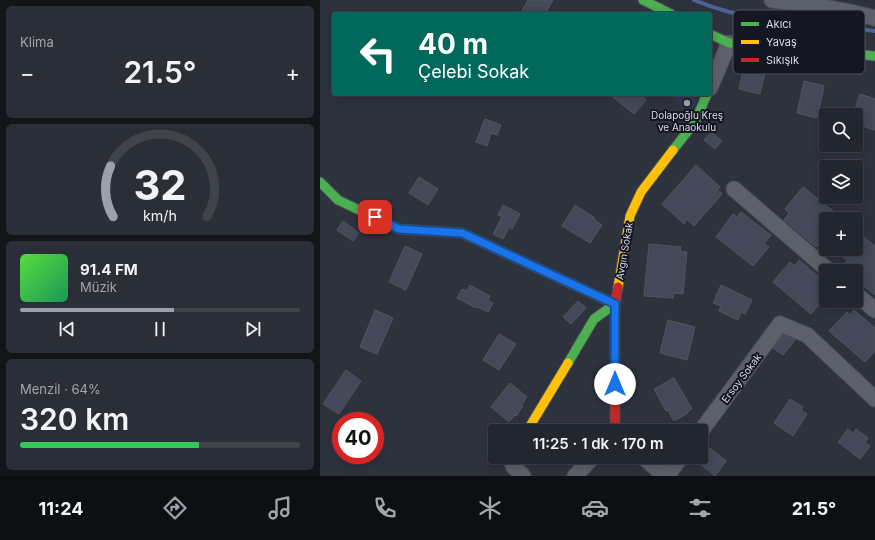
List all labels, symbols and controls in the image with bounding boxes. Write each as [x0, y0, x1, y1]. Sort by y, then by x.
legend [733, 10, 865, 74]
text: Akıcı [766, 17, 791, 31]
text: 40 m [418, 27, 488, 61]
icon: left [352, 28, 404, 80]
text: Klima [20, 34, 54, 50]
text: Yavaş [766, 35, 797, 49]
text: Sıkışık [766, 53, 799, 67]
text: 21.5° [123, 54, 197, 90]
text: − [20, 60, 35, 86]
text: + [285, 60, 300, 86]
text: Çelebi Sokak [418, 61, 529, 82]
marker: Dolapoğlu Kreş ve Anaokulu [682, 98, 692, 108]
map controls [819, 108, 863, 308]
button: search [819, 108, 863, 152]
place label: Dolapoğlu Kreş ve Anaokulu [651, 109, 723, 133]
text: 32 [133, 160, 187, 210]
button: layers [819, 160, 863, 204]
pin [358, 200, 392, 234]
icon: arrive [364, 206, 386, 228]
text: km/h [143, 207, 177, 224]
button: + [819, 212, 863, 256]
street label: Avgın Sokak [613, 221, 635, 281]
text: 91.4 FM [80, 260, 138, 279]
button: − [819, 264, 863, 308]
text: Müzik [80, 279, 117, 295]
icon: previous [56, 318, 78, 340]
icon: pause [149, 318, 171, 340]
icon: next [242, 318, 264, 340]
street label: Ersoy Sokak [719, 351, 764, 405]
position arrow [594, 363, 636, 405]
text: Menzil · 64% [20, 381, 101, 397]
text: 320 km [20, 401, 129, 437]
speed limit sign: 40 [332, 412, 384, 464]
text: 11:25 · 1 dk · 170 m [533, 434, 663, 453]
icon: directions [161, 494, 189, 522]
icon: music [266, 494, 294, 522]
icon: phone [371, 494, 399, 522]
icon: climate [476, 494, 504, 522]
icon: car [581, 494, 609, 522]
icon: filters [686, 494, 714, 522]
text: 11:24 [39, 498, 83, 519]
text: 21.5° [792, 498, 836, 519]

